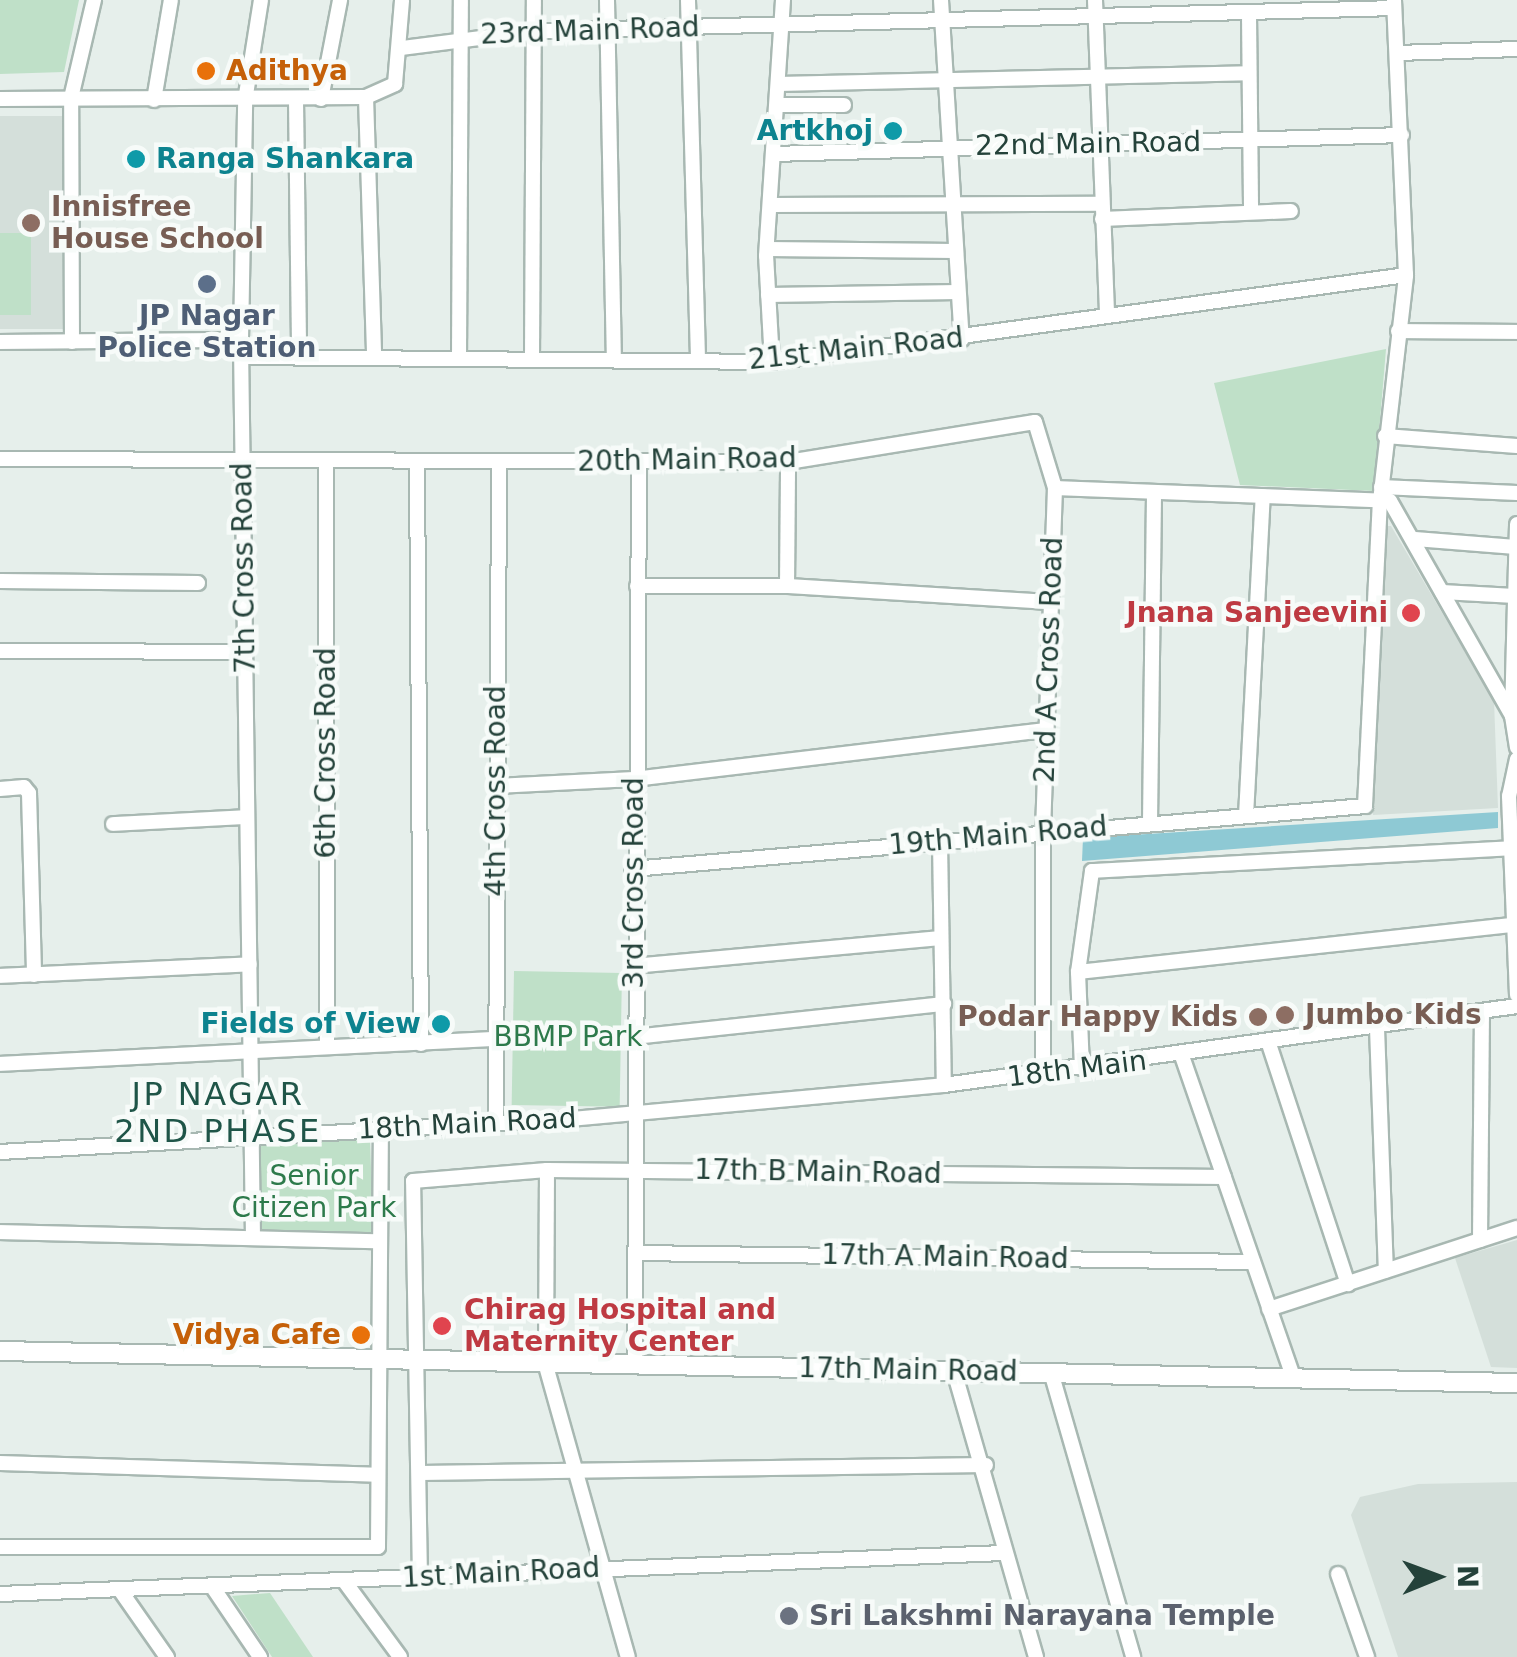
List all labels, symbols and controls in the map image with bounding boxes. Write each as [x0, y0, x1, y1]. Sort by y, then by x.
street label: 23rd Main Road [480, 10, 700, 52]
place label: Adithya [226, 54, 348, 88]
marker: Adithya [195, 60, 217, 82]
place label: Artkhoj [757, 114, 873, 148]
marker: Artkhoj [882, 120, 904, 142]
street label: 22nd Main Road [975, 125, 1201, 163]
place label: Ranga Shankara [156, 142, 414, 176]
marker: Ranga Shankara [125, 148, 147, 170]
place label: Innisfree House School [51, 190, 264, 256]
marker: Innisfree House School [20, 212, 42, 234]
marker: JP Nagar Police Station [196, 273, 218, 295]
place label: JP Nagar Police Station [98, 299, 316, 365]
street label: 21st Main Road [747, 321, 965, 377]
street label: 20th Main Road [577, 441, 797, 479]
street label: 7th Cross Road [225, 462, 263, 674]
street label: 2nd A Cross Road [1028, 536, 1070, 784]
place label: Jnana Sanjeevini [1126, 596, 1388, 630]
marker: Jnana Sanjeevini [1398, 600, 1424, 626]
street label: 6th Cross Road [309, 647, 343, 859]
street label: 4th Cross Road [479, 685, 513, 897]
street label: 3rd Cross Road [617, 777, 651, 989]
street label: 19th Main Road [887, 810, 1109, 862]
place label: Jumbo Kids [1305, 998, 1482, 1032]
place label: Podar Happy Kids [957, 1000, 1238, 1034]
marker: Jumbo Kids [1274, 1004, 1296, 1026]
marker: Podar Happy Kids [1247, 1006, 1269, 1028]
place label: Fields of View [200, 1007, 421, 1041]
marker: Fields of View [430, 1013, 452, 1035]
park label: BBMP Park [494, 1020, 642, 1054]
street label: 18th Main [1005, 1044, 1149, 1094]
district label: JP NAGAR 2ND PHASE [114, 1076, 322, 1151]
street label: 18th Main Road [357, 1101, 577, 1147]
street label: 17th B Main Road [694, 1153, 942, 1191]
park label: Senior Citizen Park [231, 1159, 397, 1225]
street label: 17th A Main Road [821, 1238, 1069, 1276]
place label: Chirag Hospital and Maternity Center [464, 1293, 776, 1359]
marker: Chirag Hospital and Maternity Center [429, 1313, 455, 1339]
place label: Vidya Cafe [173, 1318, 341, 1352]
marker: Vidya Cafe [350, 1324, 372, 1346]
street label: 17th Main Road [798, 1351, 1018, 1389]
north arrow [1387, 1527, 1487, 1627]
street label: 1st Main Road [401, 1551, 601, 1595]
text: N [1451, 1564, 1484, 1588]
place label: Sri Lakshmi Narayana Temple [809, 1599, 1275, 1633]
marker: Sri Lakshmi Narayana Temple [778, 1605, 800, 1627]

